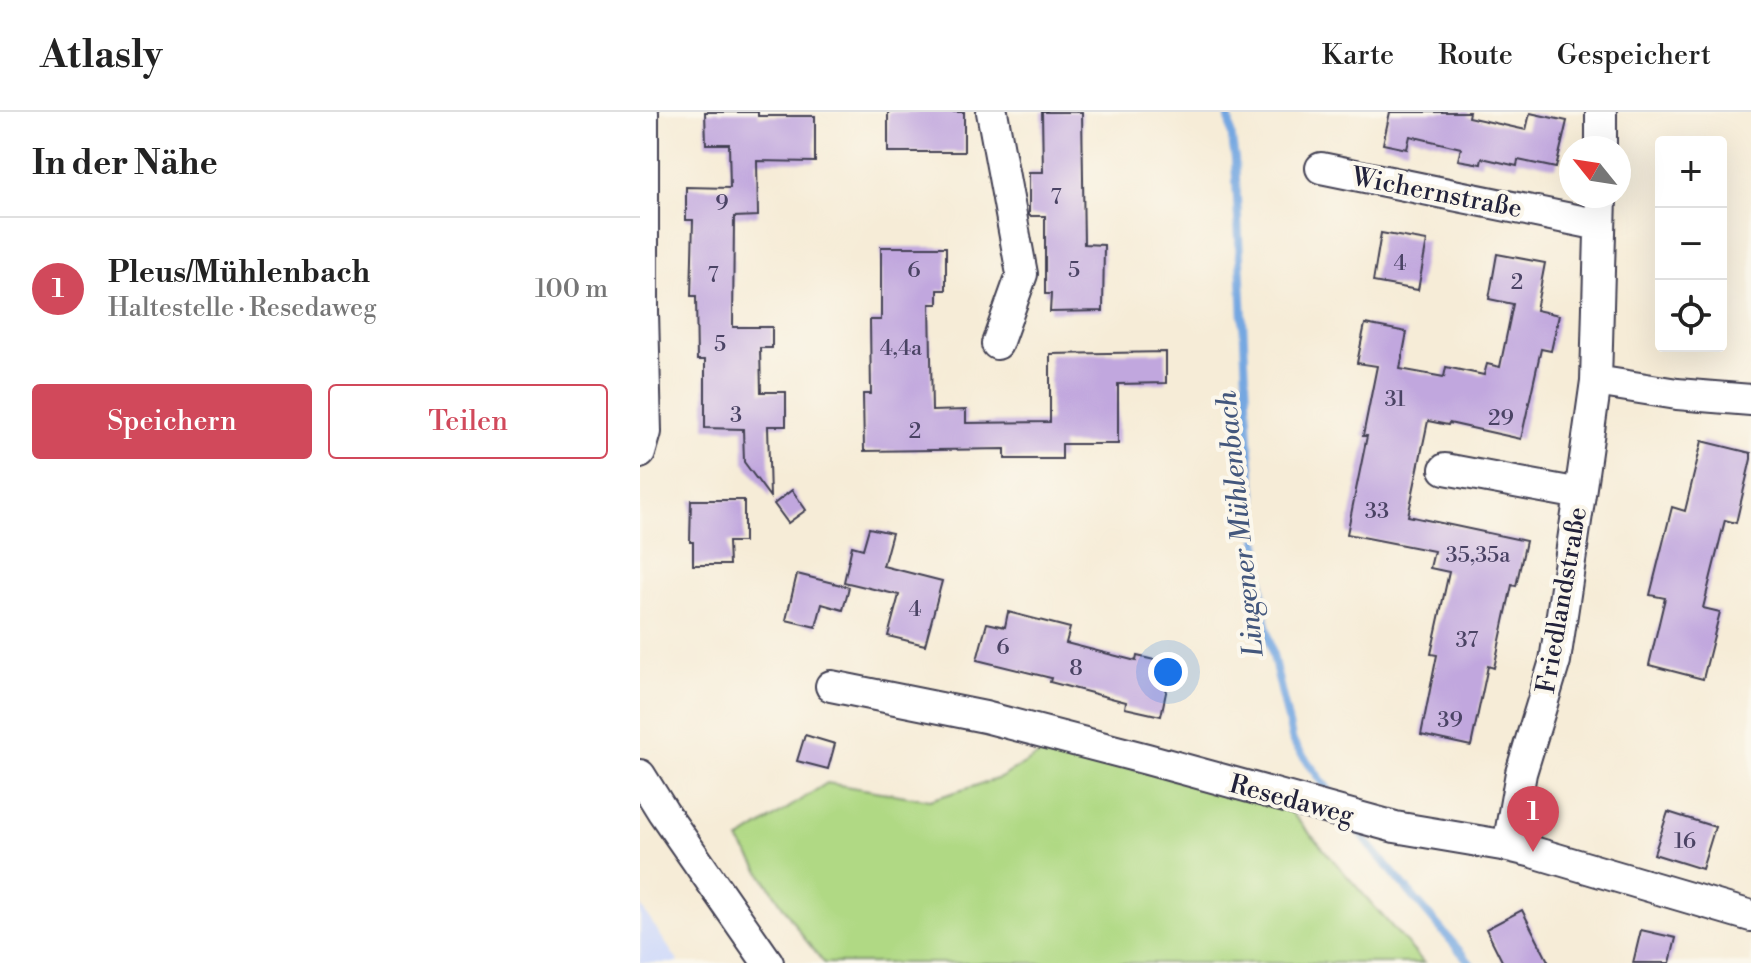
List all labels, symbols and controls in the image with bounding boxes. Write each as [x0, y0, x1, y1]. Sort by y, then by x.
text: Atlasly [40, 32, 163, 79]
text: Karte [1322, 38, 1394, 73]
text: Route [1438, 38, 1513, 73]
text: Gespeichert [1557, 38, 1711, 73]
north arrow [1559, 136, 1631, 208]
map controls [1655, 136, 1727, 352]
button: + [1655, 136, 1727, 208]
text: In der Nähe [32, 143, 218, 185]
street label: Wichernstraße [1348, 161, 1525, 225]
house number: 7 [1050, 184, 1062, 211]
house number: 9 [715, 190, 729, 217]
button: − [1655, 208, 1727, 280]
house number: 4 [1393, 250, 1407, 277]
text: Pleus/Mühlenbach [108, 254, 370, 292]
house number: 6 [907, 257, 921, 284]
house number: 5 [1068, 257, 1080, 284]
house number: 7 [707, 262, 719, 289]
house number: 2 [1511, 269, 1523, 296]
text: 1 [52, 273, 64, 305]
text: 100 m [535, 273, 608, 305]
button: locate [1655, 280, 1727, 352]
text: Haltestelle · Resedaweg [108, 292, 377, 324]
house number: 5 [714, 331, 726, 358]
house number: 4,4a [880, 335, 923, 362]
button: Speichern [32, 384, 312, 459]
button: Teilen [328, 384, 608, 459]
house number: 31 [1384, 386, 1406, 413]
water label: Lingener Mühlenbach [1209, 389, 1272, 659]
house number: 3 [730, 402, 742, 429]
house number: 29 [1488, 405, 1514, 432]
house number: 2 [909, 418, 921, 445]
house number: 33 [1365, 498, 1389, 525]
street label: Friedlandstraße [1530, 504, 1594, 696]
house number: 35,35a [1446, 542, 1511, 569]
house number: 4 [908, 596, 922, 623]
house number: 37 [1456, 627, 1478, 654]
house number: 6 [996, 634, 1010, 661]
your location [1148, 652, 1188, 692]
house number: 8 [1069, 655, 1083, 682]
house number: 39 [1437, 707, 1463, 734]
street label: Resedaweg [1226, 768, 1358, 832]
pin: 1 [1507, 786, 1559, 852]
house number: 16 [1674, 828, 1696, 855]

